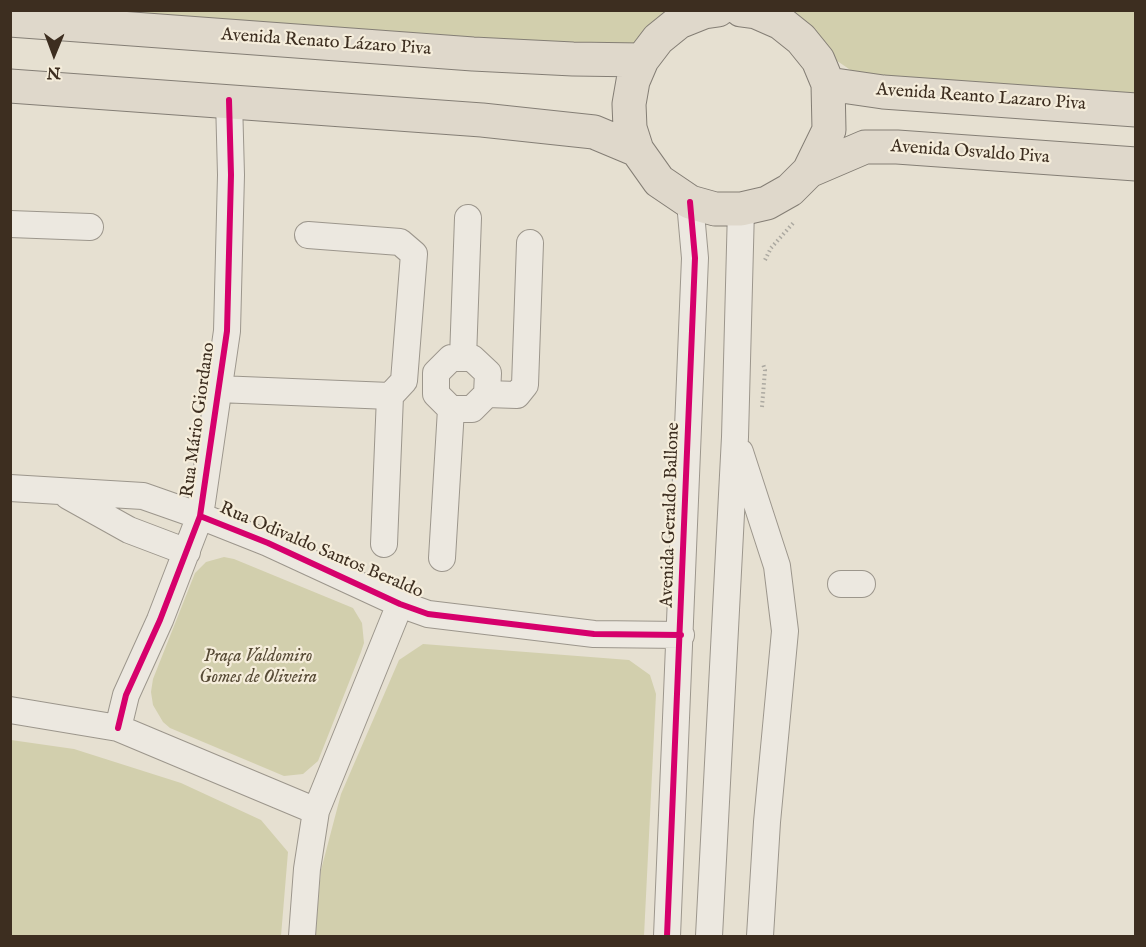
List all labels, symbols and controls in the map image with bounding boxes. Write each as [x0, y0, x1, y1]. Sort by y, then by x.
north arrow [24, 24, 84, 84]
street label: Avenida Renato Lázaro Piva [220, 25, 432, 61]
text: N [47, 62, 61, 82]
street label: Avenida Reanto Lazaro Piva [875, 80, 1087, 116]
street label: Avenida Osvaldo Piva [890, 137, 1050, 169]
street label: Rua Mário Giordano [177, 341, 221, 499]
street label: Avenida Geraldo Ballone [657, 422, 685, 608]
street label: Rua Odivaldo Santos Beraldo [216, 498, 426, 604]
park label: Praça Valdomiro Gomes de Oliveira [199, 646, 317, 688]

